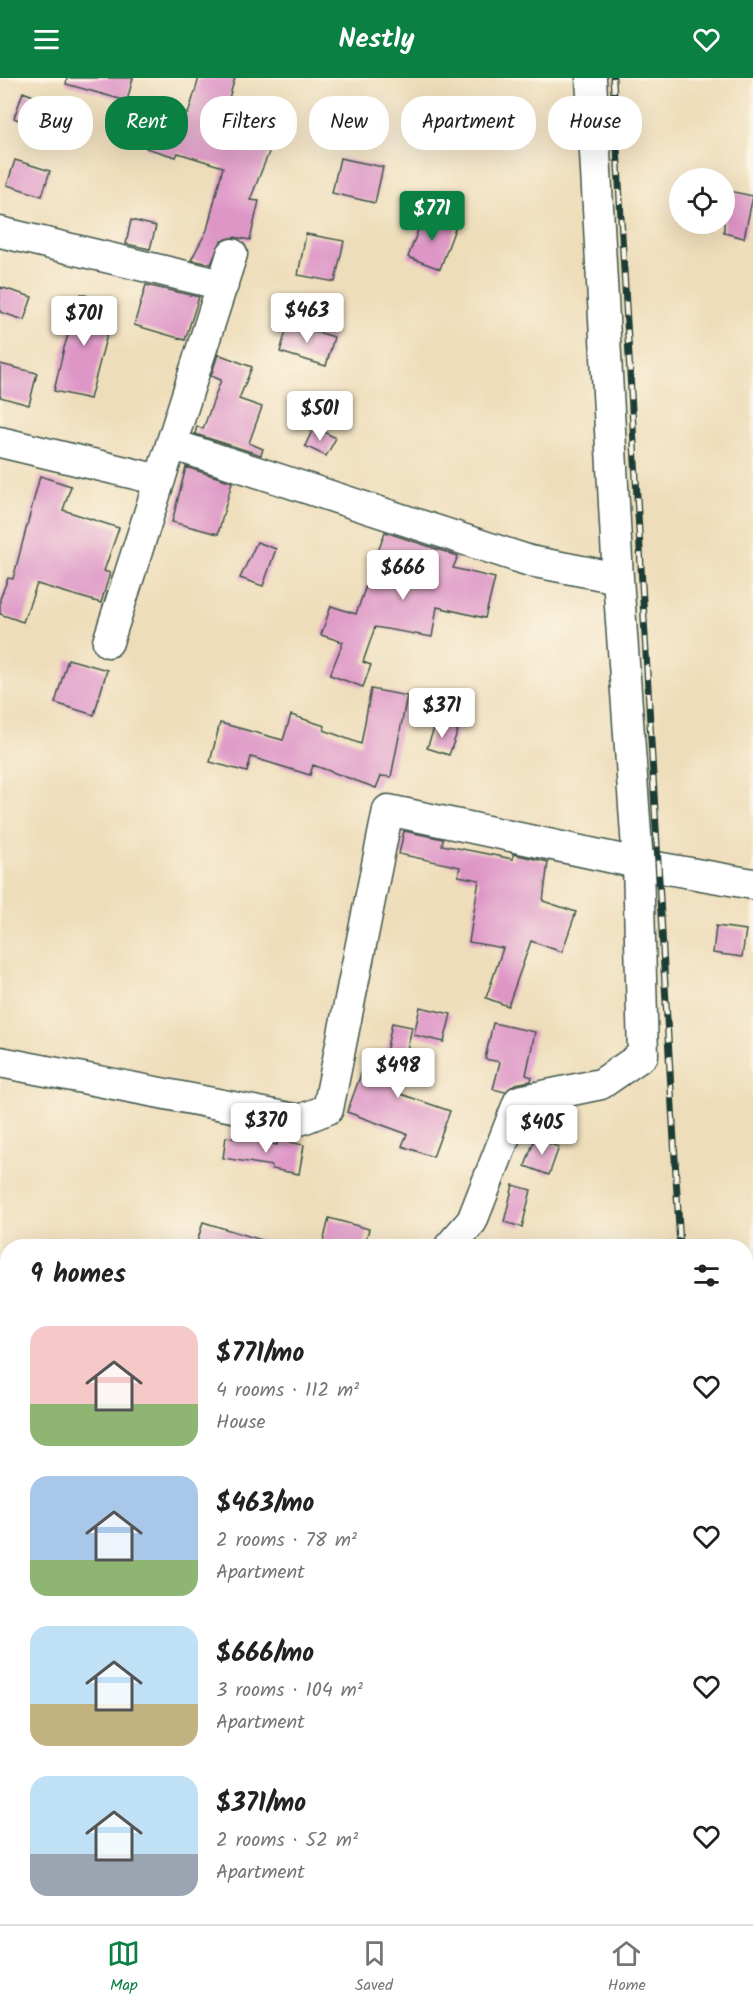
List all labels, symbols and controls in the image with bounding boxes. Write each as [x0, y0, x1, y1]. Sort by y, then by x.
text: Nestly [338, 18, 415, 61]
icon: menu [30, 23, 63, 56]
icon: heart [690, 23, 723, 56]
chip: Buy [18, 96, 93, 150]
chip: Rent [105, 96, 188, 150]
chip: Filters [200, 96, 297, 150]
chip: New [309, 96, 389, 150]
chip: Apartment [401, 96, 536, 150]
chip: House [548, 96, 642, 150]
map controls [669, 168, 735, 234]
button: locate [669, 168, 735, 234]
pin: $771 [396, 191, 468, 242]
text: $771 [414, 194, 450, 226]
pin: $463 [271, 293, 343, 344]
pin: $701 [48, 296, 120, 347]
text: $463 [285, 296, 329, 328]
text: $701 [65, 299, 103, 331]
pin: $501 [284, 391, 356, 442]
text: $501 [301, 394, 339, 426]
pin: $666 [367, 550, 439, 601]
text: $666 [381, 553, 425, 585]
pin: $371 [406, 688, 478, 739]
text: $371 [423, 691, 461, 723]
pin: $498 [362, 1048, 434, 1099]
text: $498 [376, 1051, 420, 1083]
pin: $370 [230, 1103, 302, 1154]
pin: $405 [506, 1105, 578, 1156]
text: $370 [245, 1106, 287, 1138]
text: $405 [520, 1108, 564, 1140]
text: 9 homes [30, 1254, 126, 1296]
icon: filters [690, 1259, 723, 1292]
text: $771/mo [216, 1333, 304, 1375]
icon: home [78, 1350, 150, 1422]
icon: heart [690, 1370, 723, 1403]
text: 4 rooms · 112 m² [216, 1375, 359, 1407]
text: House [216, 1407, 266, 1439]
text: $463/mo [216, 1483, 314, 1525]
icon: home [78, 1500, 150, 1572]
icon: heart [690, 1520, 723, 1553]
text: 2 rooms · 78 m² [216, 1525, 357, 1557]
text: Apartment [216, 1557, 305, 1589]
text: $666/mo [216, 1633, 314, 1675]
icon: home [78, 1650, 150, 1722]
icon: heart [690, 1670, 723, 1703]
text: 3 rooms · 104 m² [216, 1675, 363, 1707]
text: Apartment [216, 1707, 305, 1739]
text: $371/mo [216, 1783, 306, 1825]
icon: home [78, 1800, 150, 1872]
icon: heart [690, 1820, 723, 1853]
text: 2 rooms · 52 m² [216, 1825, 358, 1857]
text: Apartment [216, 1857, 305, 1889]
tab: Map [107, 1937, 140, 1998]
tab: Saved [355, 1937, 393, 1998]
tab: Home [608, 1937, 646, 1998]

